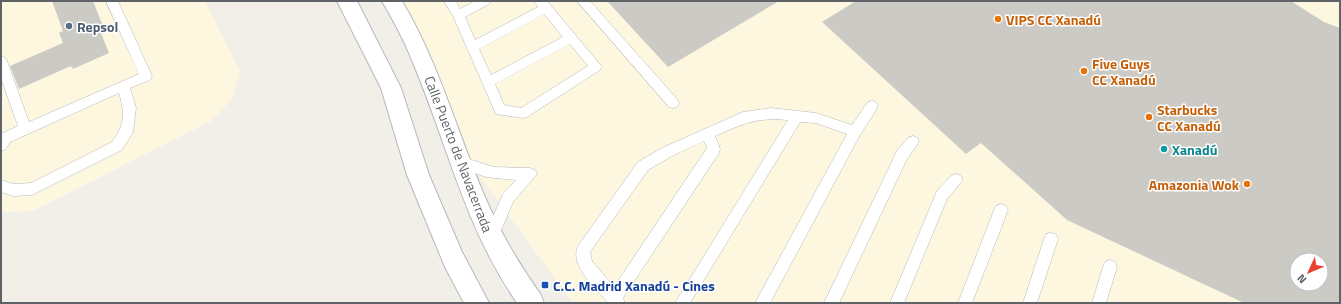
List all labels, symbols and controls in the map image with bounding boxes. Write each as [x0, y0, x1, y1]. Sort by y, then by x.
place label: VIPS CC Xanadú [1006, 9, 1101, 30]
marker: VIPS CC Xanadú [993, 14, 1003, 24]
place label: Repsol [77, 16, 118, 37]
marker: Repsol [64, 21, 74, 31]
place label: Five Guys CC Xanadú [1092, 53, 1156, 90]
marker: Five Guys CC Xanadú [1079, 66, 1089, 76]
street label: Calle Puerto de Navacerrada [419, 73, 499, 235]
place label: Starbucks CC Xanadú [1157, 99, 1221, 136]
marker: Starbucks CC Xanadú [1144, 112, 1154, 122]
place label: Xanadú [1172, 139, 1217, 160]
marker: Xanadú [1159, 144, 1169, 154]
place label: Amazonia Wok [1149, 174, 1240, 195]
marker: Amazonia Wok [1242, 179, 1252, 189]
north arrow [1289, 252, 1329, 292]
text: N [1293, 271, 1310, 287]
place label: C.C. Madrid Xanadú - Cines [553, 275, 715, 296]
marker: C.C. Madrid Xanadú - Cines [540, 280, 550, 290]

